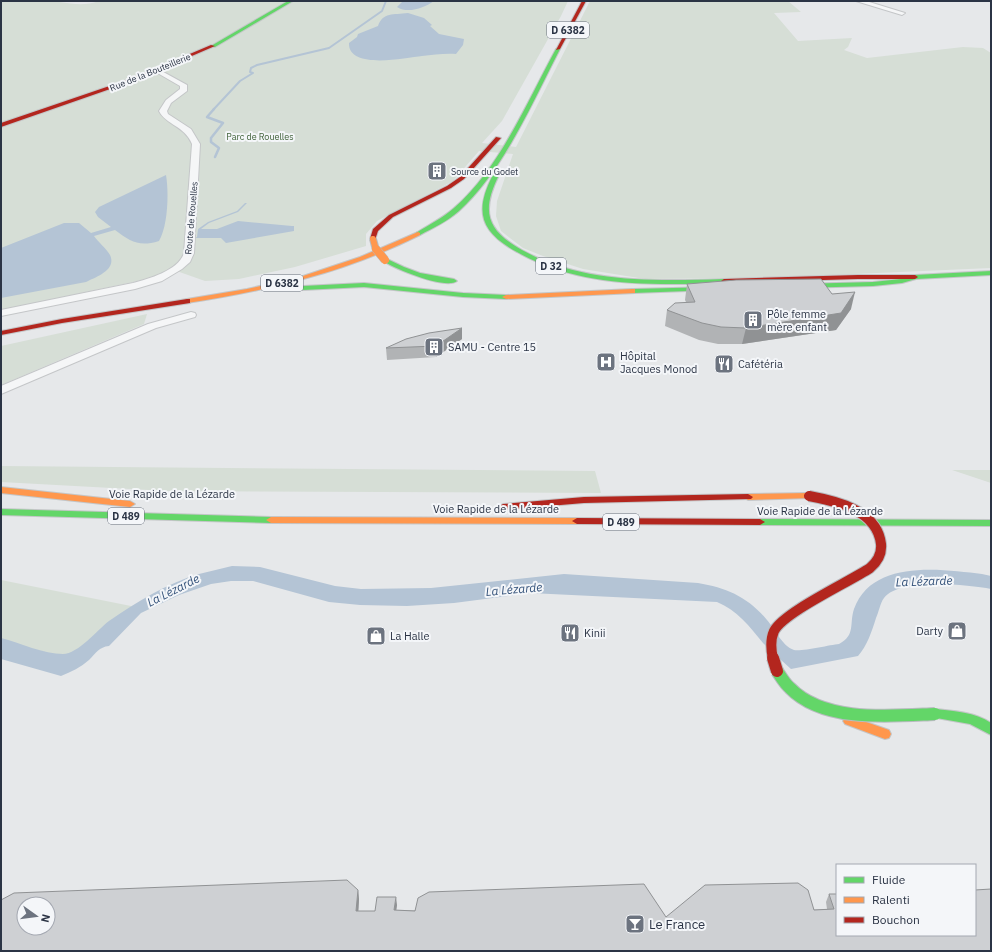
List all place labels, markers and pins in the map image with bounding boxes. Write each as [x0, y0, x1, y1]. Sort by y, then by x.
building icon: Source du Godet [426, 160, 448, 182]
place label: Source du Godet [451, 166, 518, 177]
place label: Pôle femme mère enfant [767, 307, 827, 334]
building icon: Pôle femme mère enfant [742, 309, 764, 331]
building icon: SAMU - Centre 15 [423, 336, 445, 358]
place label: SAMU - Centre 15 [448, 340, 536, 354]
place label: Hôpital Jacques Monod [620, 349, 697, 376]
hospital icon: Hôpital Jacques Monod [595, 351, 617, 373]
restaurant icon: Cafétéria [713, 353, 735, 375]
place label: Cafétéria [738, 357, 783, 371]
shop icon: Darty [946, 620, 968, 642]
restaurant icon: Kinii [559, 622, 581, 644]
place label: Darty [916, 624, 944, 638]
shop icon: La Halle [365, 625, 387, 647]
place label: Kinii [584, 626, 605, 640]
place label: La Halle [390, 629, 430, 643]
bar icon: Le France [624, 913, 646, 935]
place label: Le France [649, 916, 705, 933]

